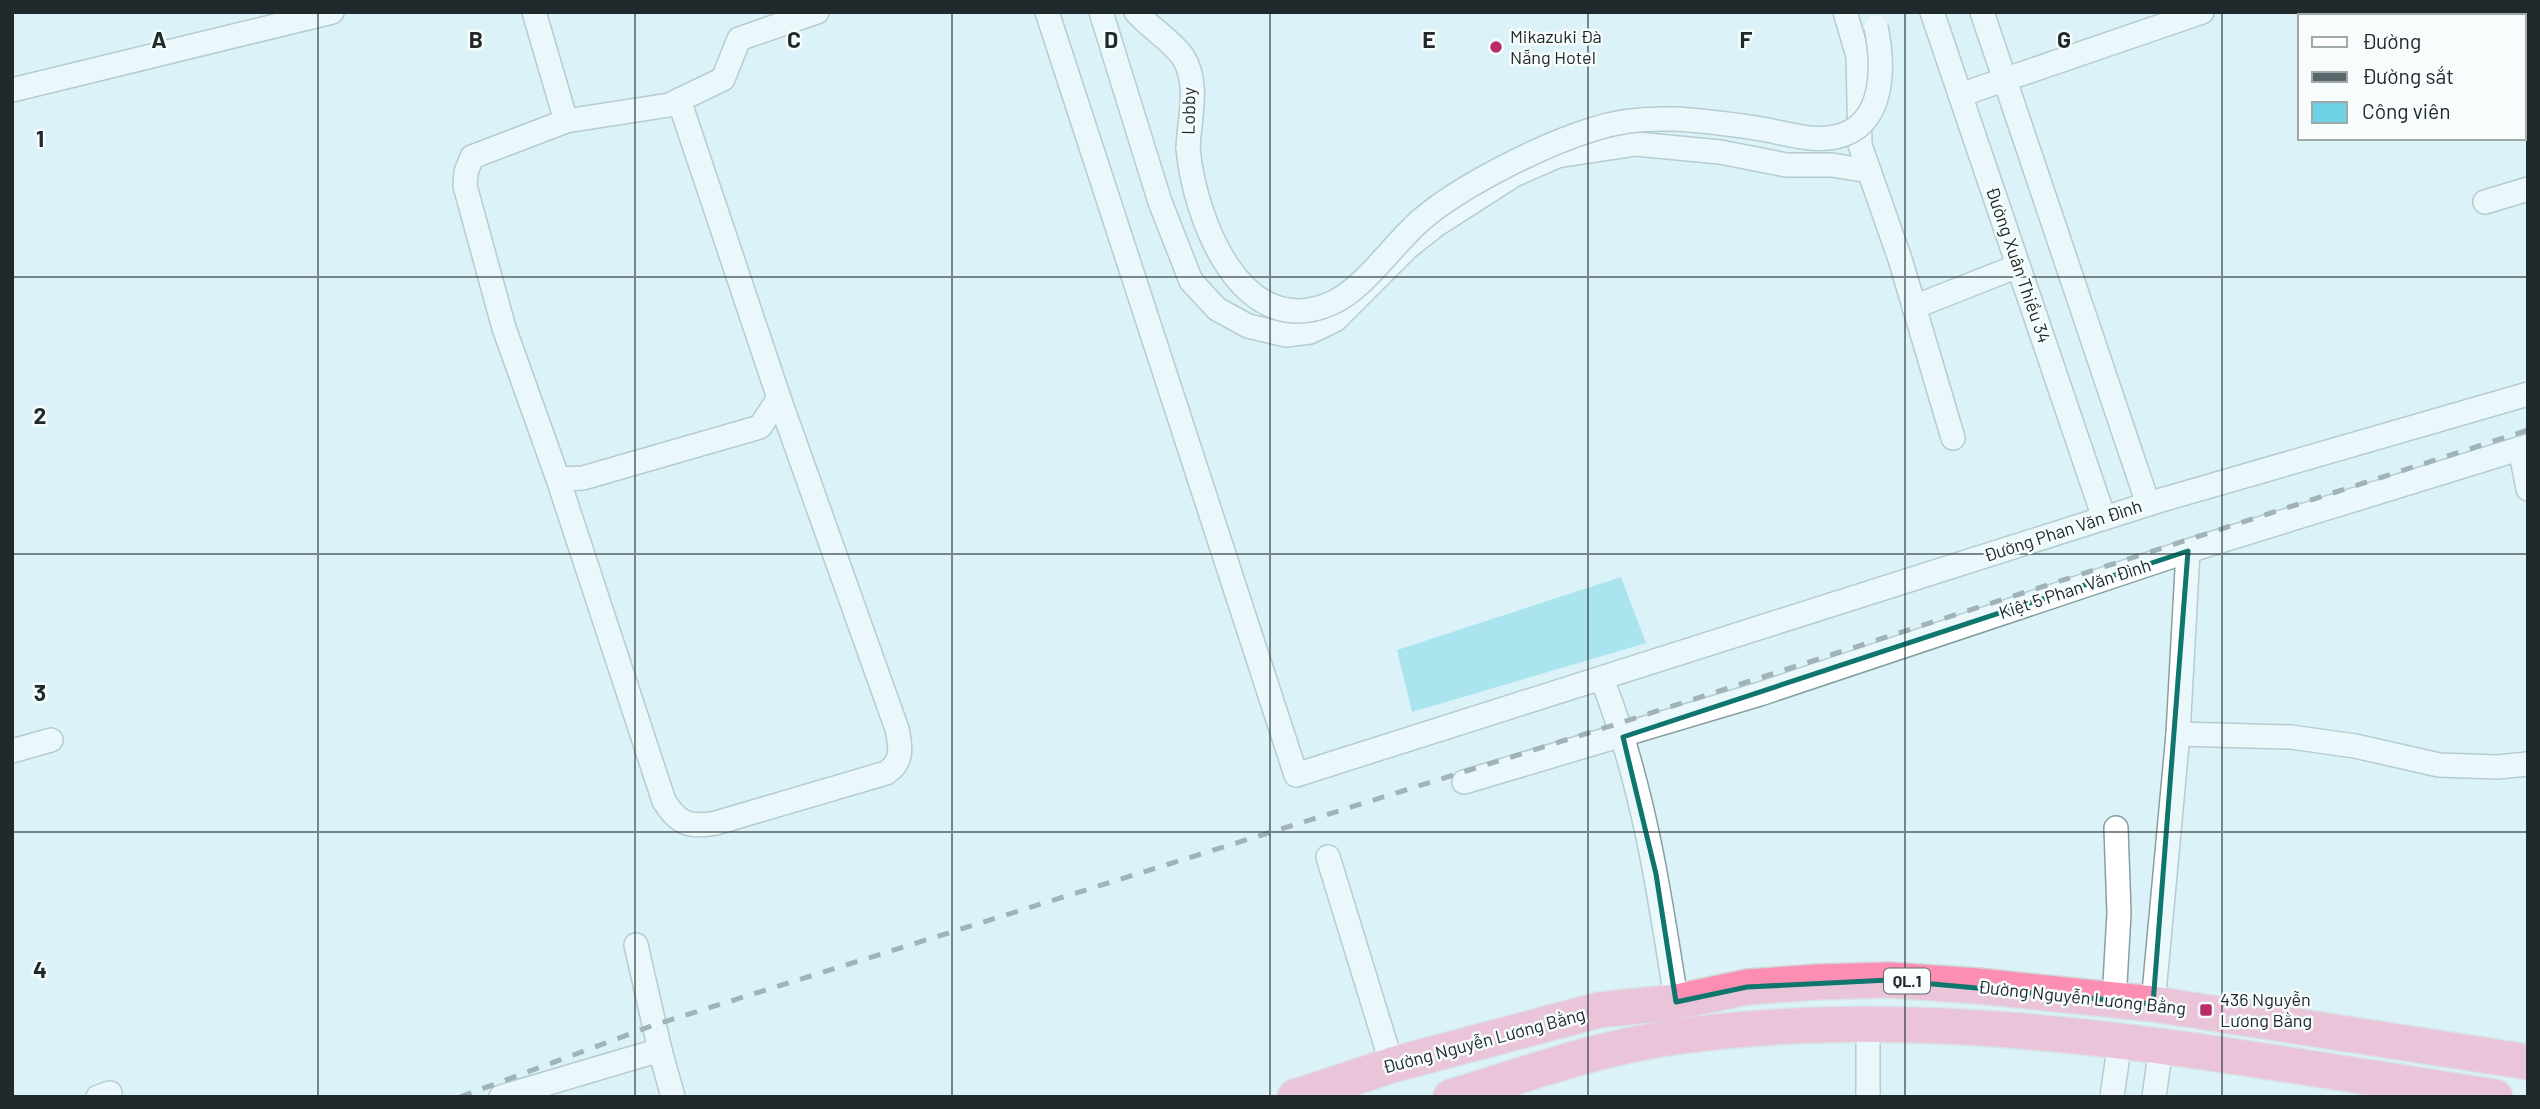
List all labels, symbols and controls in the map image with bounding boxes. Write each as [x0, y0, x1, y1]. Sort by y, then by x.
legend [2298, 14, 2526, 140]
text: A [151, 25, 167, 53]
text: B [469, 25, 483, 53]
text: C [787, 25, 801, 53]
text: D [1104, 25, 1118, 53]
text: E [1422, 25, 1436, 53]
place label: Mikazuki Đà Nẵng Hotel [1510, 25, 1602, 68]
text: F [1740, 25, 1753, 53]
text: G [2057, 25, 2071, 53]
text: Đường [2362, 28, 2421, 53]
marker: Mikazuki Đà Nẵng Hotel [1488, 39, 1504, 55]
text: Đường sắt [2362, 63, 2454, 88]
street label: Lobby [1177, 87, 1199, 135]
text: Công viên [2362, 98, 2451, 123]
text: 1 [36, 124, 44, 152]
street label: Đường Xuân Thiều 34 [1982, 184, 2056, 346]
text: 2 [34, 401, 46, 429]
street label: Đường Phan Văn Đình [1981, 494, 2145, 566]
street label: Kiệt 5 Phan Văn Đình [1996, 553, 2154, 623]
text: 3 [34, 678, 46, 706]
text: 4 [33, 955, 47, 983]
road number: QL.1 [1884, 968, 1930, 993]
street label: Đường Nguyễn Lương Bằng [1977, 975, 2187, 1019]
place label: 436 Nguyễn Lương Bằng [2220, 988, 2312, 1031]
street label: Đường Nguyễn Lương Bằng [1380, 1002, 1587, 1078]
marker: 436 Nguyễn Lương Bằng [2198, 1002, 2214, 1018]

